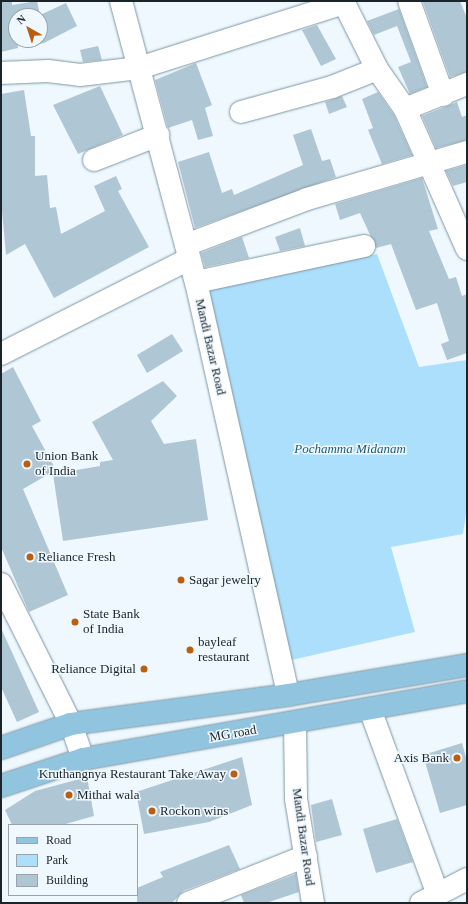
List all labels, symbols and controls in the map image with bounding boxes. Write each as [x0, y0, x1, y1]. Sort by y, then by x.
north arrow [8, 8, 48, 48]
text: N [14, 12, 28, 27]
street label: Mandi Bazar Road [191, 297, 229, 397]
park label: Pochamma Midanam [294, 441, 406, 457]
place label: Union Bank of India [35, 449, 98, 480]
marker: Union Bank of India [22, 459, 32, 469]
place label: Reliance Fresh [38, 549, 116, 565]
marker: Reliance Fresh [25, 552, 35, 562]
place label: Sagar jewelry [189, 572, 261, 588]
marker: Sagar jewelry [176, 575, 186, 585]
place label: State Bank of India [83, 607, 140, 638]
marker: State Bank of India [70, 617, 80, 627]
place label: bayleaf restaurant [198, 635, 249, 666]
marker: bayleaf restaurant [185, 645, 195, 655]
place label: Reliance Digital [51, 661, 136, 677]
marker: Reliance Digital [139, 664, 149, 674]
street label: MG road [208, 722, 258, 746]
place label: Axis Bank [394, 750, 449, 766]
marker: Axis Bank [452, 753, 462, 763]
place label: Kruthangnya Restaurant Take Away [38, 766, 226, 782]
marker: Kruthangnya Restaurant Take Away [229, 769, 239, 779]
place label: Mithai wala [77, 787, 139, 803]
street label: Mandi Bazar Road [288, 787, 318, 887]
marker: Mithai wala [64, 790, 74, 800]
place label: Rockon wins [160, 803, 228, 819]
marker: Rockon wins [147, 806, 157, 816]
legend [8, 824, 138, 896]
text: Road [46, 833, 71, 847]
text: Park [46, 853, 68, 867]
text: Building [46, 873, 88, 887]

